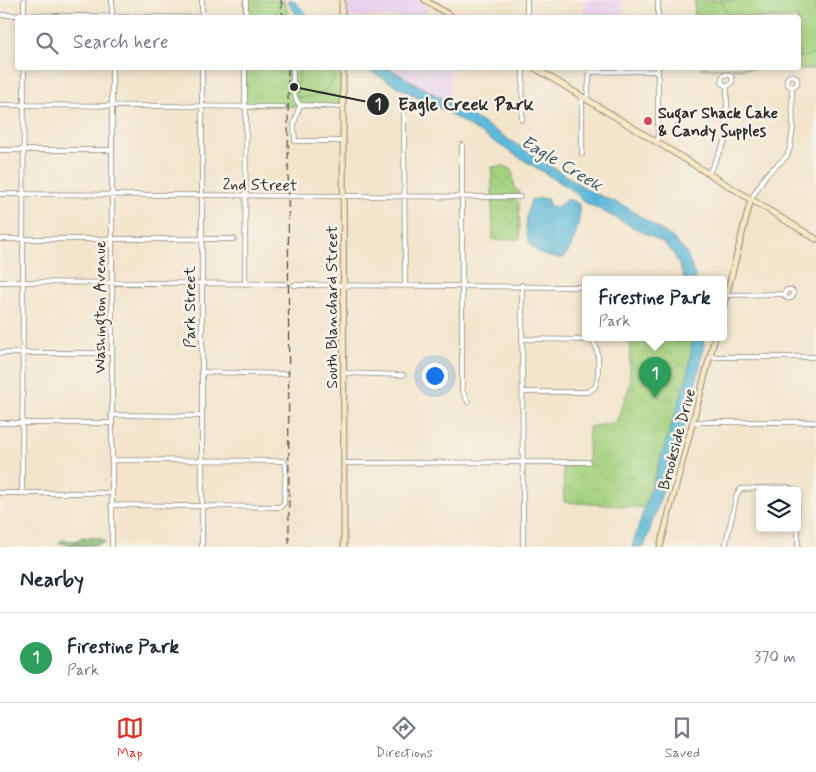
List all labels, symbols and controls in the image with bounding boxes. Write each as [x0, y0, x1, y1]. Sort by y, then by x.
search box [15, 15, 801, 70]
icon: search [33, 29, 61, 57]
text: Search here [73, 30, 169, 55]
callout: Eagle Creek Park [366, 87, 541, 120]
text: Eagle Creek Park [398, 93, 535, 117]
text: 1 [375, 95, 381, 115]
place label: Sugar Shack Cake & Candy Supples [658, 103, 778, 142]
marker: Sugar Shack Cake & Candy Supples [642, 115, 654, 127]
water label: Eagle Creek [516, 130, 607, 198]
street label: 2nd Street [222, 174, 298, 197]
street label: South Blanchard Street [322, 225, 343, 389]
street label: Washington Avenue [90, 240, 112, 373]
street label: Park Street [180, 265, 201, 348]
popup [582, 276, 727, 341]
text: Firestine Park [598, 286, 711, 311]
text: Park [598, 311, 630, 332]
pin: 1 [639, 357, 671, 398]
your location [422, 363, 448, 389]
street label: Brookside Drive [654, 386, 701, 492]
map controls [756, 487, 801, 532]
button: layers [756, 487, 801, 532]
text: Nearby [20, 566, 84, 594]
text: Firestine Park [67, 635, 179, 660]
text: 1 [32, 647, 40, 668]
text: 370 m [754, 647, 796, 668]
text: Park [67, 660, 99, 681]
tab: Map [116, 714, 144, 762]
tab: Directions [376, 714, 433, 762]
tab: Saved [665, 714, 700, 762]

